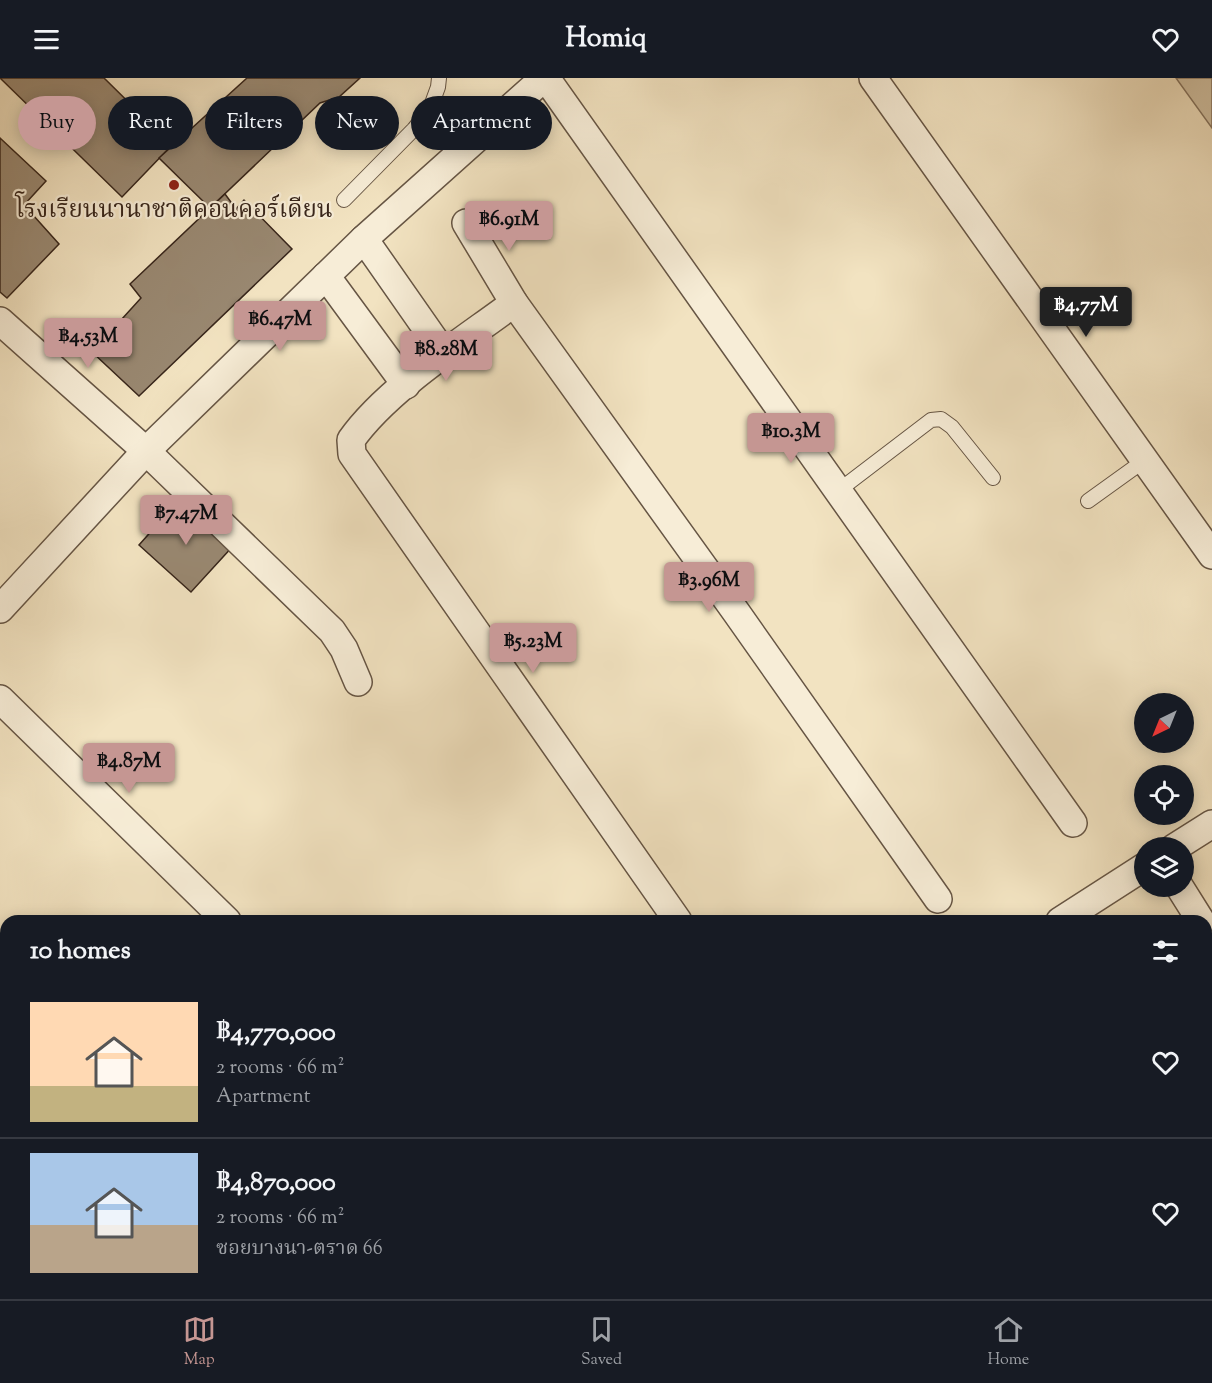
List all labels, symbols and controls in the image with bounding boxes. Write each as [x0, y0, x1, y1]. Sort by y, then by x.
text: Homiq [565, 20, 647, 59]
icon: menu [30, 23, 63, 56]
icon: heart [1149, 23, 1182, 56]
chip: Buy [18, 96, 96, 150]
chip: Rent [108, 96, 193, 150]
chip: Filters [205, 96, 303, 150]
chip: New [315, 96, 399, 150]
chip: Apartment [411, 96, 552, 150]
marker: โรงเรียนนานาชาติคอนคอร์เดียน [167, 178, 181, 192]
place label: โรงเรียนนานาชาติคอนคอร์เดียน [14, 191, 333, 228]
pin: ฿6.91M [460, 201, 558, 252]
text: ฿6.91M [479, 206, 539, 235]
pin: ฿4.77M [1037, 287, 1135, 338]
text: ฿4.77M [1054, 292, 1118, 321]
pin: ฿6.47M [231, 301, 329, 352]
text: ฿6.47M [248, 306, 312, 335]
pin: ฿4.53M [39, 318, 137, 369]
text: ฿4.53M [58, 323, 118, 352]
pin: ฿8.28M [397, 331, 495, 382]
text: ฿8.28M [414, 336, 478, 365]
pin: ฿10.3M [742, 413, 840, 464]
text: ฿10.3M [761, 418, 821, 447]
pin: ฿7.47M [137, 495, 235, 546]
text: ฿7.47M [154, 500, 218, 529]
pin: ฿3.96M [660, 562, 758, 613]
text: ฿3.96M [678, 567, 740, 596]
pin: ฿5.23M [484, 623, 582, 674]
text: ฿5.23M [504, 628, 562, 657]
north arrow [1134, 693, 1194, 753]
map controls [1134, 693, 1194, 897]
pin: ฿4.87M [80, 743, 178, 794]
text: ฿4.87M [97, 748, 161, 777]
button: locate [1134, 765, 1194, 825]
button: layers [1134, 837, 1194, 897]
text: 10 homes [30, 933, 131, 970]
icon: filters [1149, 935, 1182, 968]
text: ฿4,770,000 [216, 1015, 336, 1052]
icon: home [78, 1026, 150, 1098]
icon: heart [1149, 1046, 1182, 1079]
text: 2 rooms · 66 m² [216, 1054, 344, 1083]
text: Apartment [216, 1083, 311, 1112]
text: ฿4,870,000 [216, 1165, 336, 1202]
icon: home [78, 1177, 150, 1249]
icon: heart [1149, 1197, 1182, 1230]
text: 2 rooms · 66 m² [216, 1204, 344, 1233]
text: ซอยบางนา-ตราด 66 [216, 1235, 383, 1264]
tab: Map [183, 1313, 216, 1372]
tab: Saved [581, 1313, 622, 1372]
tab: Home [987, 1313, 1029, 1372]

